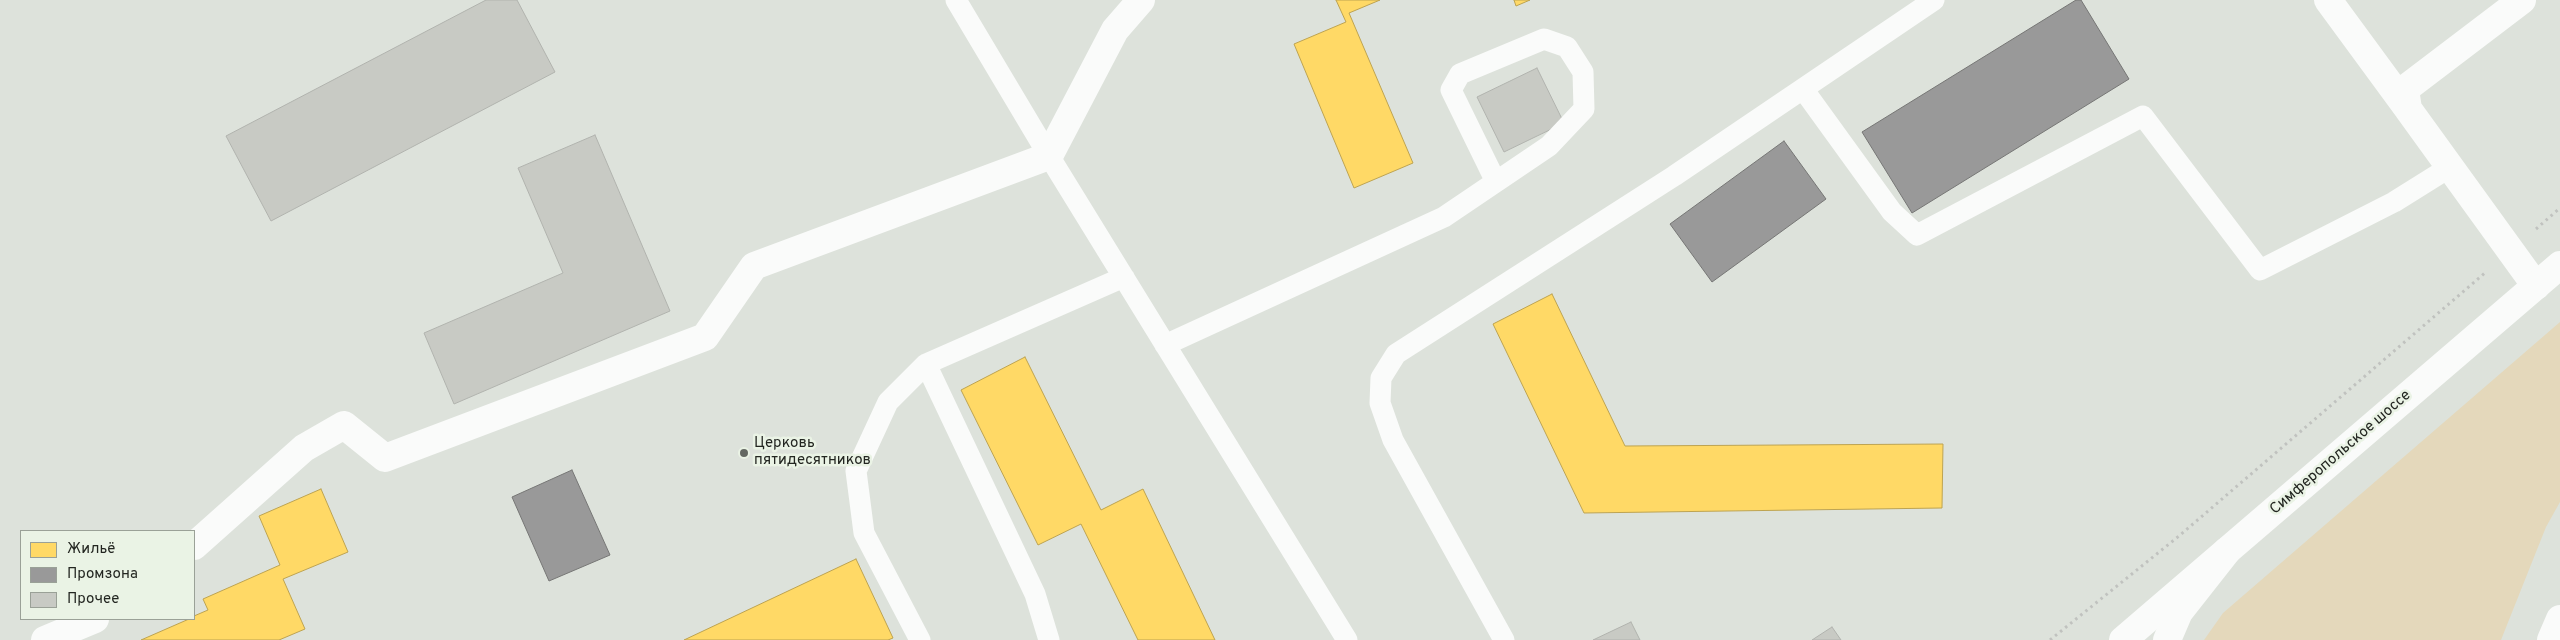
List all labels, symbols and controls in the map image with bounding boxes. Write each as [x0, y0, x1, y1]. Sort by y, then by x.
street label: Симферопольское шоссе [2267, 387, 2415, 519]
place label: Церковь пятидесятников [754, 435, 871, 470]
marker: Церковь пятидесятников [738, 447, 750, 459]
legend [20, 530, 195, 620]
text: Жильё [67, 540, 115, 559]
text: Промзона [67, 565, 138, 584]
text: Прочее [67, 590, 119, 609]

